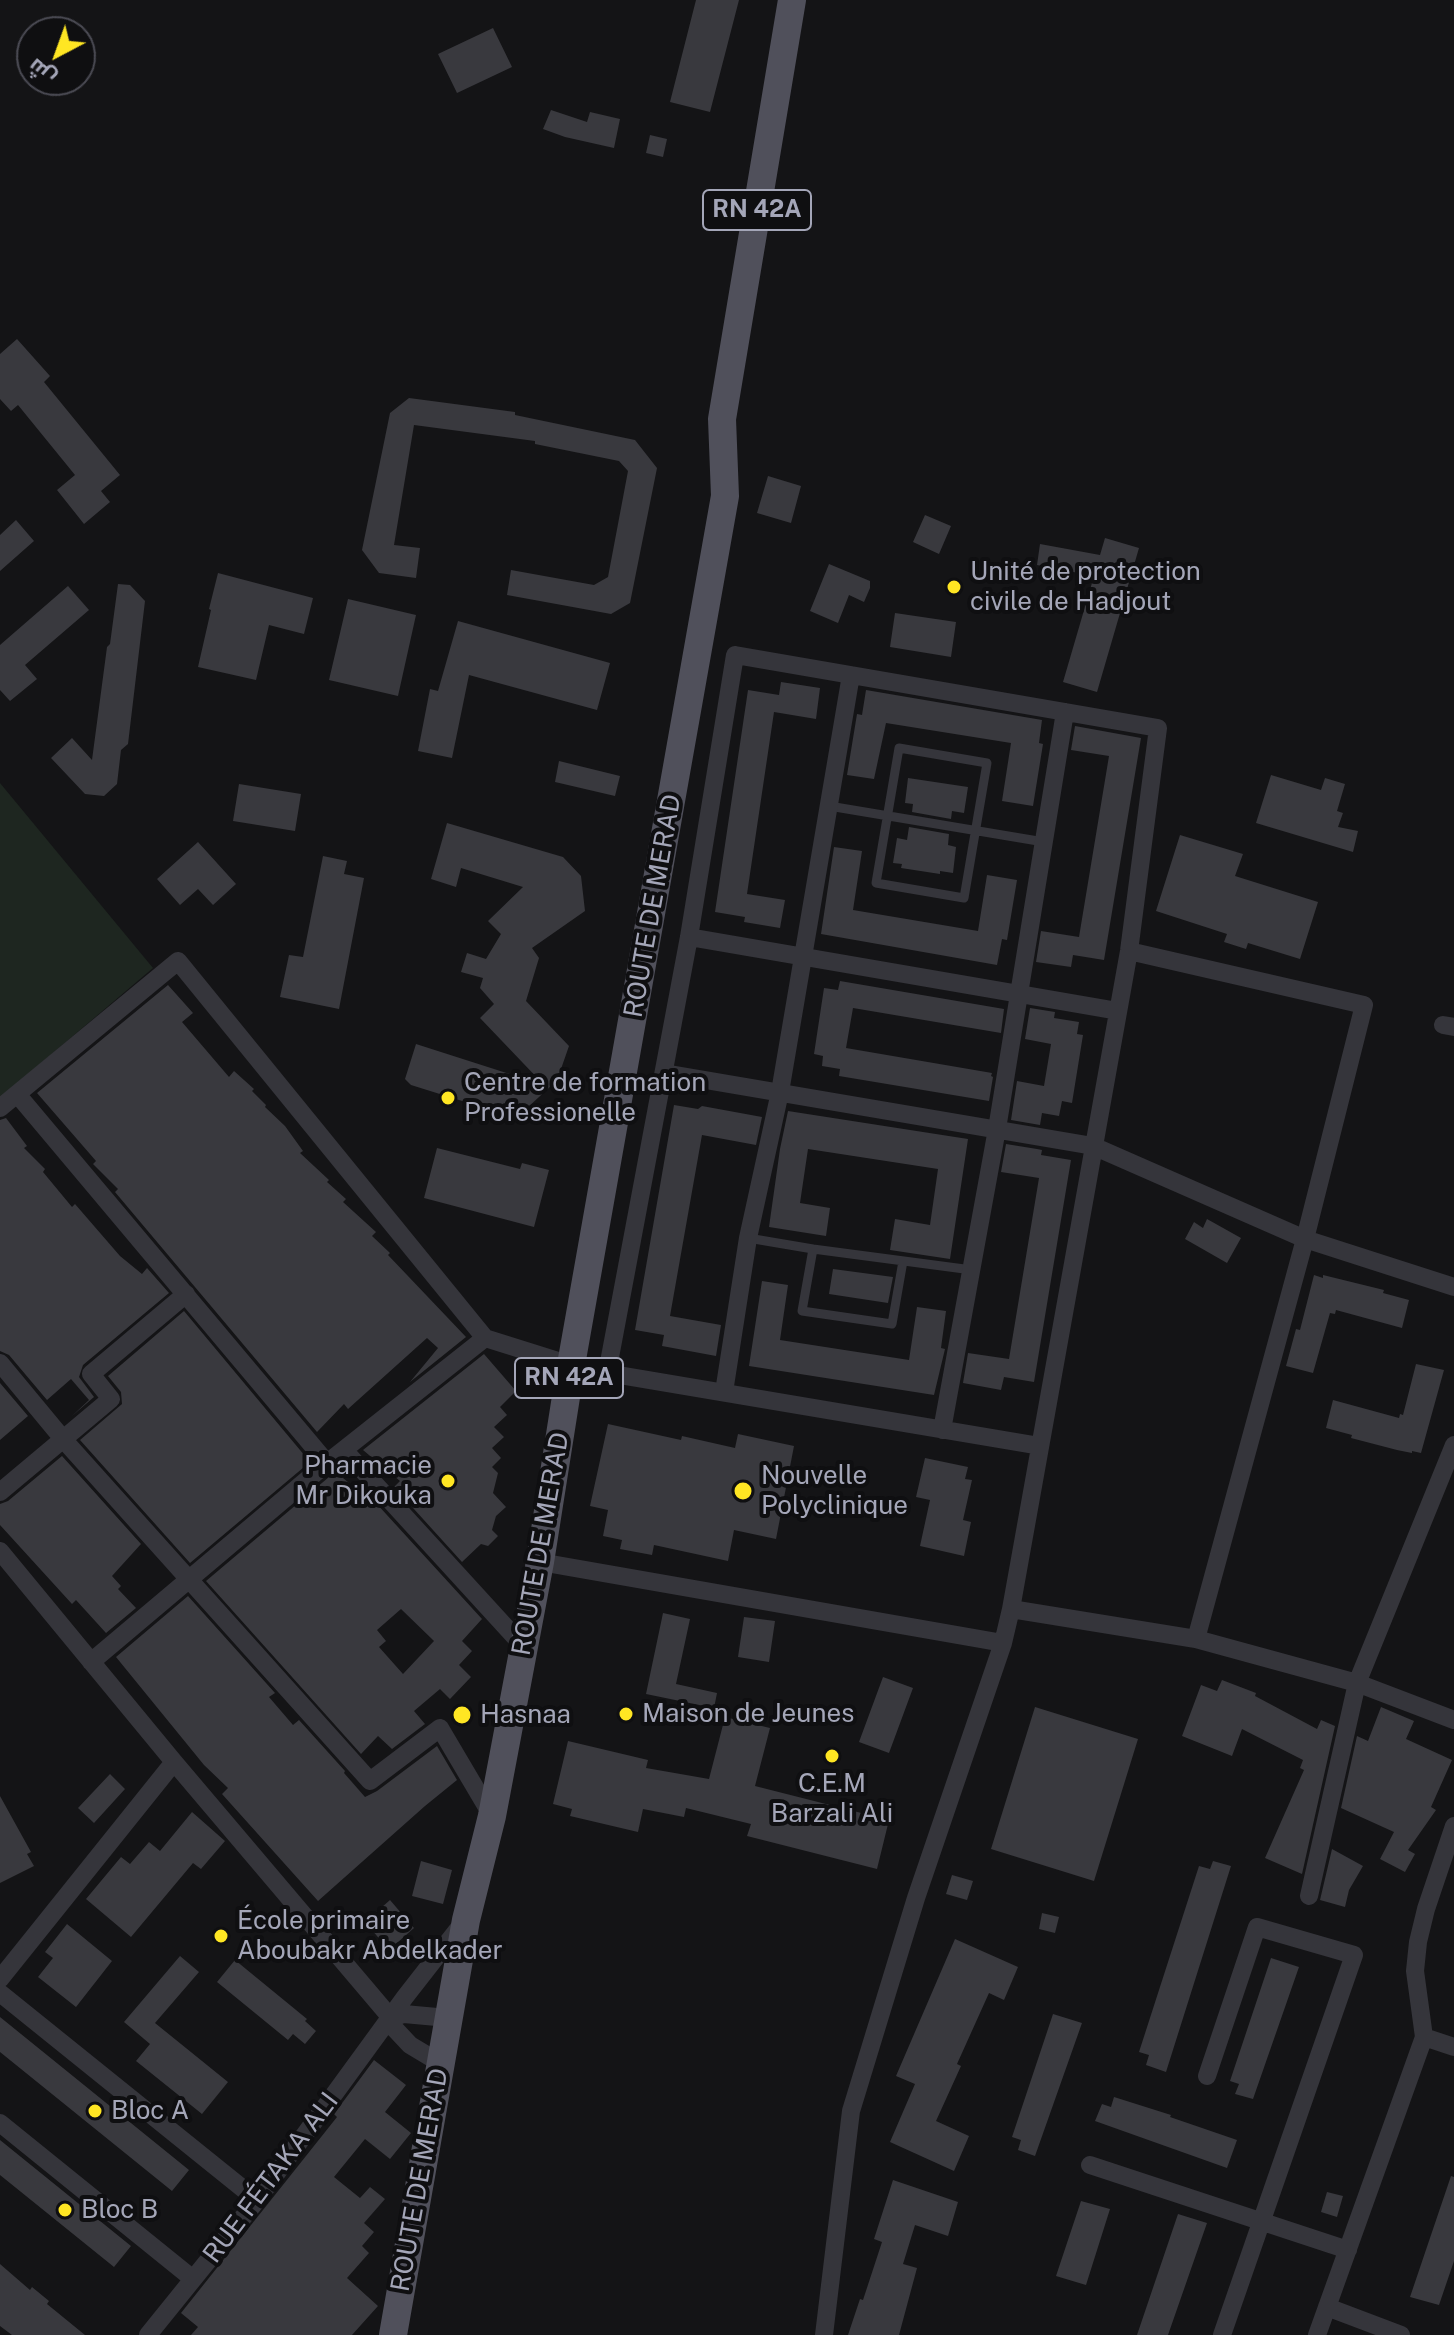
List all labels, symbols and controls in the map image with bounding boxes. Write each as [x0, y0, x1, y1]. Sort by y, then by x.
north arrow [16, 16, 96, 96]
text: ش [22, 54, 61, 92]
road number: RN 42A [703, 190, 811, 230]
place label: Unité de protection civile de Hadjout [970, 556, 1201, 618]
marker: Unité de protection civile de Hadjout [945, 578, 963, 596]
street label: ROUTE DE MERAD [618, 792, 688, 1020]
place label: Centre de formation Professionelle [464, 1067, 706, 1128]
marker: Centre de formation Professionelle [439, 1089, 457, 1107]
road number: RN 42A [515, 1358, 623, 1398]
street label: ROUTE DE MERAD [506, 1430, 576, 1658]
place label: Pharmacie Mr Dikouka [295, 1450, 432, 1512]
place label: Nouvelle Polyclinique [761, 1460, 908, 1522]
marker: Pharmacie Mr Dikouka [439, 1472, 457, 1490]
marker: Nouvelle Polyclinique [732, 1480, 754, 1502]
place label: Maison de Jeunes [642, 1698, 854, 1730]
place label: Hasnaa [480, 1699, 571, 1731]
marker: Hasnaa [451, 1704, 473, 1726]
marker: Maison de Jeunes [617, 1705, 635, 1723]
marker: C.E.M Barzali Ali [823, 1747, 841, 1765]
place label: C.E.M Barzali Ali [771, 1768, 893, 1830]
place label: École primaire Aboubakr Abdelkader [237, 1905, 503, 1966]
marker: École primaire Aboubakr Abdelkader [212, 1927, 230, 1945]
street label: ROUTE DE MERAD [385, 2066, 455, 2294]
street label: RUE FÉTAKA ALI [197, 2087, 345, 2269]
place label: Bloc A [111, 2095, 189, 2127]
marker: Bloc A [86, 2102, 104, 2120]
place label: Bloc B [81, 2194, 158, 2226]
marker: Bloc B [56, 2201, 74, 2219]

